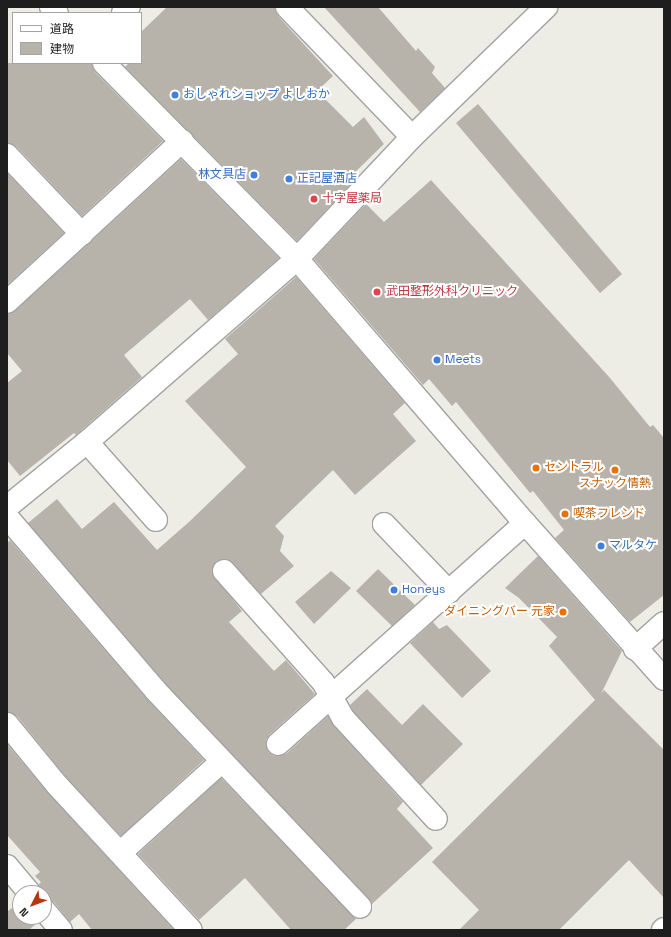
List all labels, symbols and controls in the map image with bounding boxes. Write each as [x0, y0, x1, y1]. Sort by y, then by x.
legend [12, 12, 142, 64]
text: 道路 [50, 21, 74, 37]
text: 建物 [50, 41, 74, 57]
place label: おしゃれショップ よしおか [183, 88, 330, 102]
marker: おしゃれショップ よしおか [170, 90, 180, 100]
place label: 林文具店 [198, 168, 246, 182]
marker: 林文具店 [249, 170, 259, 180]
place label: 正記屋酒店 [297, 172, 357, 186]
marker: 正記屋酒店 [284, 174, 294, 184]
place label: 十字屋薬局 [322, 192, 382, 206]
marker: 十字屋薬局 [309, 194, 319, 204]
place label: 武田整形外科クリニック [386, 285, 518, 299]
marker: 武田整形外科クリニック [371, 286, 383, 298]
place label: Meets [445, 353, 481, 367]
marker: Meets [432, 355, 442, 365]
place label: セントラル [544, 461, 604, 475]
marker: セントラル [531, 463, 541, 473]
marker: スナック情熱 [610, 465, 620, 475]
place label: スナック情熱 [579, 477, 651, 491]
place label: 喫茶フレンド [573, 507, 645, 521]
marker: 喫茶フレンド [560, 509, 570, 519]
place label: マルタケ [609, 539, 657, 553]
marker: マルタケ [596, 541, 606, 551]
place label: Honeys [402, 583, 445, 597]
marker: Honeys [389, 585, 399, 595]
place label: ダイニングバー 元家 [444, 605, 555, 619]
marker: ダイニングバー 元家 [558, 607, 568, 617]
north arrow [12, 885, 52, 925]
text: N [16, 905, 31, 920]

